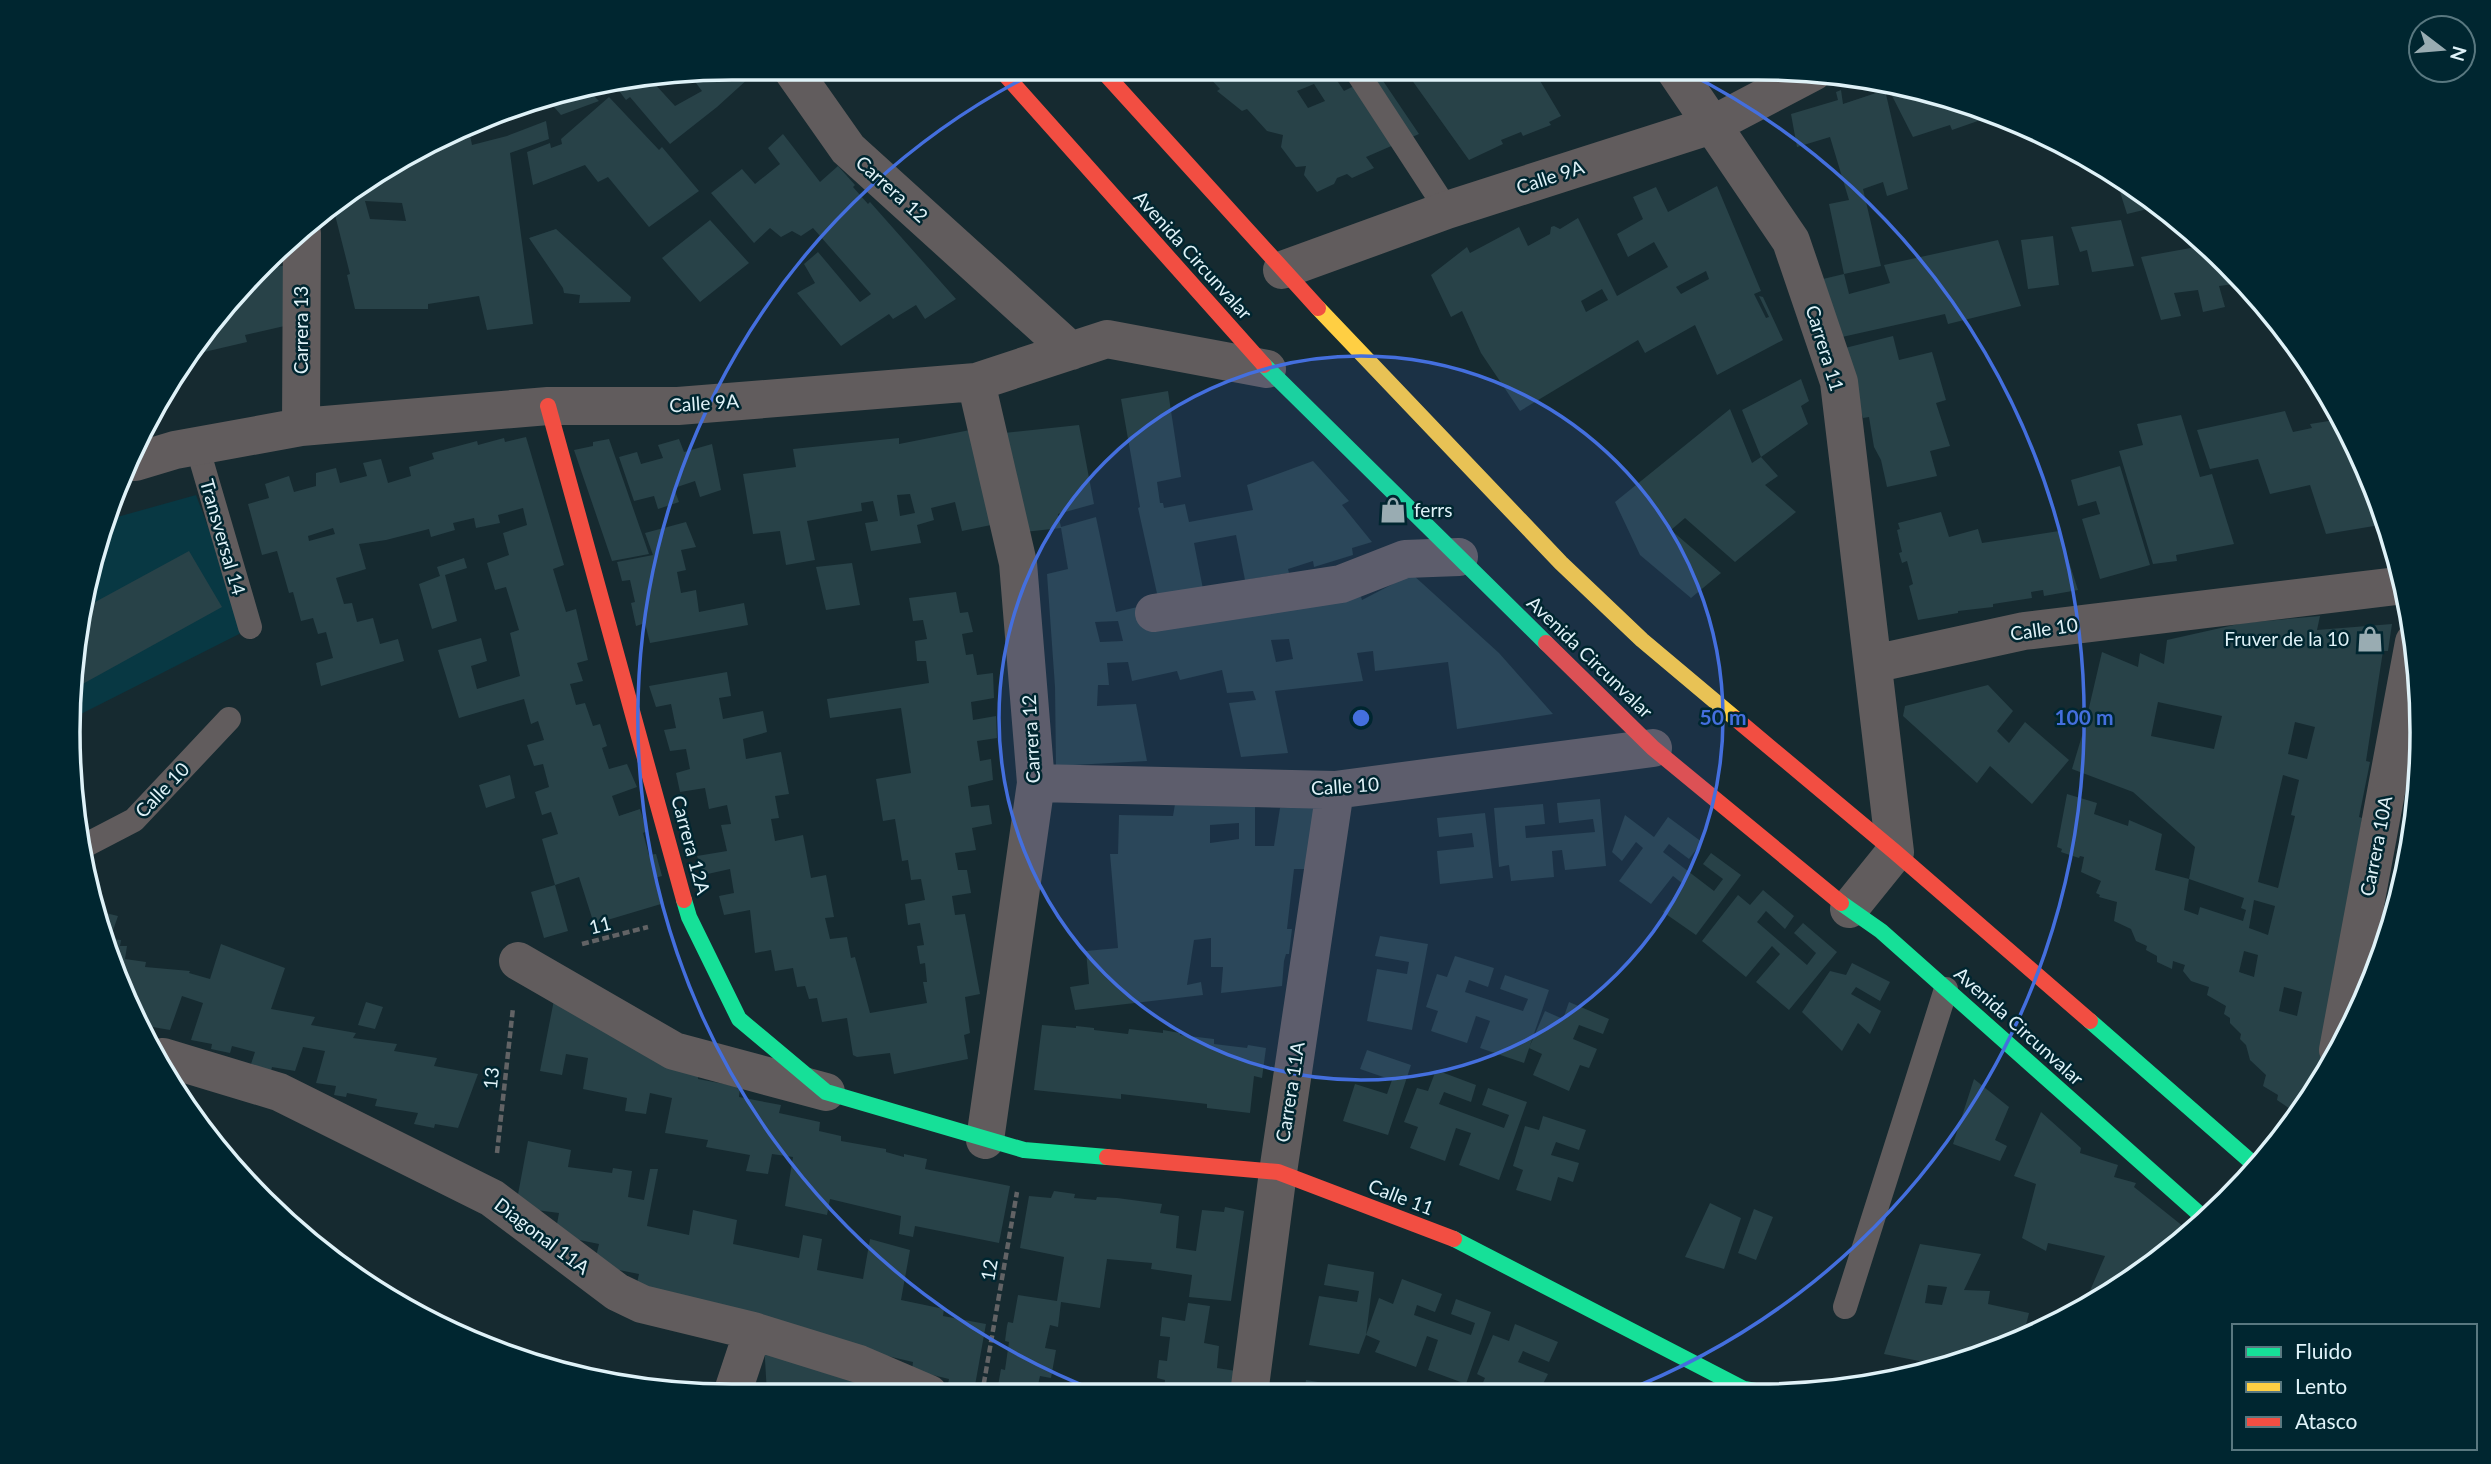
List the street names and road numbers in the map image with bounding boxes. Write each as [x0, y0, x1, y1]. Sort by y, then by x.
street label: Carrera 12 [852, 150, 933, 227]
street label: Calle 9A [1513, 155, 1587, 198]
street label: Avenida Circunvalar [1129, 185, 1257, 324]
street label: Carrera 13 [289, 286, 312, 374]
street label: Carrera 11 [1802, 302, 1849, 394]
street label: Calle 9A [668, 389, 740, 416]
street label: Transversal 14 [196, 476, 251, 597]
street label: Avenida Circunvalar [1523, 591, 1658, 722]
street label: Calle 10 [2009, 612, 2079, 645]
street label: Carrera 12 [1017, 694, 1044, 784]
street label: Calle 10 [130, 757, 194, 822]
street label: Calle 10 [1310, 772, 1380, 799]
street label: Carrera 12A [667, 793, 716, 897]
street label: Carrera 10A [2355, 794, 2397, 898]
street label: 11 [586, 911, 613, 938]
street label: Avenida Circunvalar [1950, 962, 2089, 1090]
street label: Carrera 11A [1270, 1040, 1309, 1144]
street label: 13 [478, 1066, 503, 1090]
street label: Calle 11 [1365, 1174, 1437, 1219]
street label: Diagonal 11A [490, 1192, 594, 1279]
street label: 12 [975, 1257, 1002, 1283]

